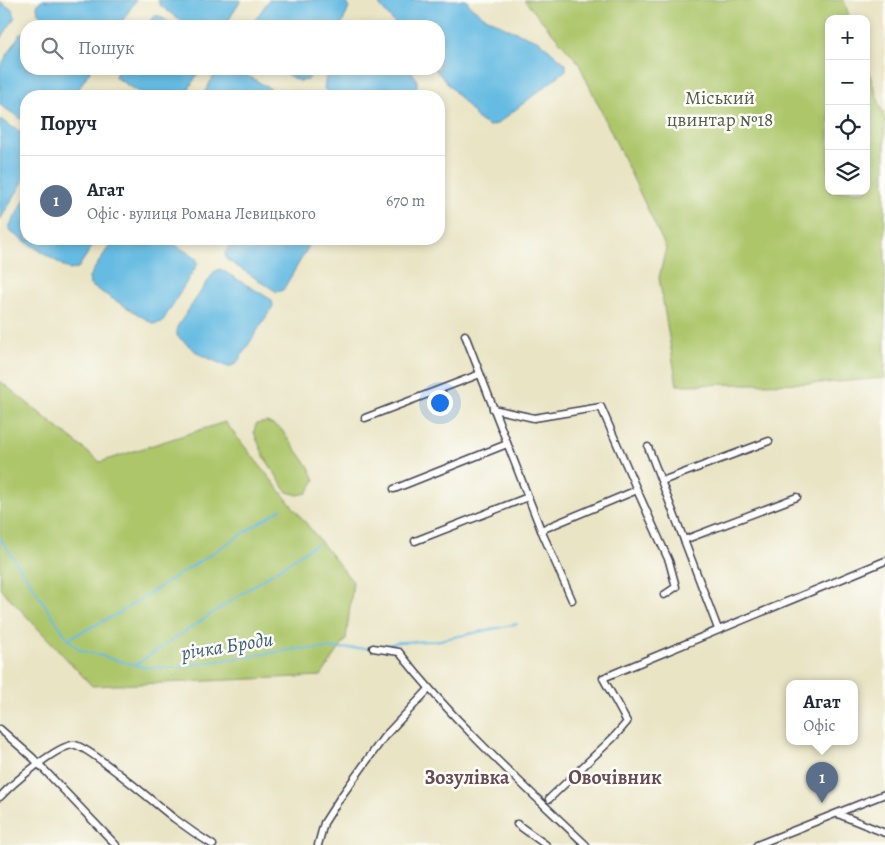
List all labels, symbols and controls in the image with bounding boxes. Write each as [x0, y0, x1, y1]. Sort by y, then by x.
map controls [825, 15, 870, 195]
button: + [825, 15, 870, 60]
search box [20, 20, 445, 75]
icon: search [38, 34, 66, 62]
text: Пошук [78, 35, 135, 61]
button: − [825, 60, 870, 105]
park label: Міський цвинтар №18 [667, 85, 773, 133]
button: locate [825, 105, 870, 150]
text: Поруч [40, 109, 97, 137]
button: layers [825, 150, 870, 195]
text: Агат [87, 177, 124, 203]
text: 1 [53, 190, 59, 212]
text: 670 m [386, 190, 425, 212]
text: Офіс · вулиця Романа Левицького [87, 203, 316, 225]
your location [427, 390, 453, 416]
water label: річка Броди [178, 625, 275, 667]
popup [786, 680, 858, 745]
text: Агат [803, 689, 841, 715]
text: Офіс [803, 715, 836, 737]
pin: 1 [806, 762, 838, 803]
district label: Зозулівка [424, 764, 510, 791]
district label: Овочівник [568, 764, 662, 791]

